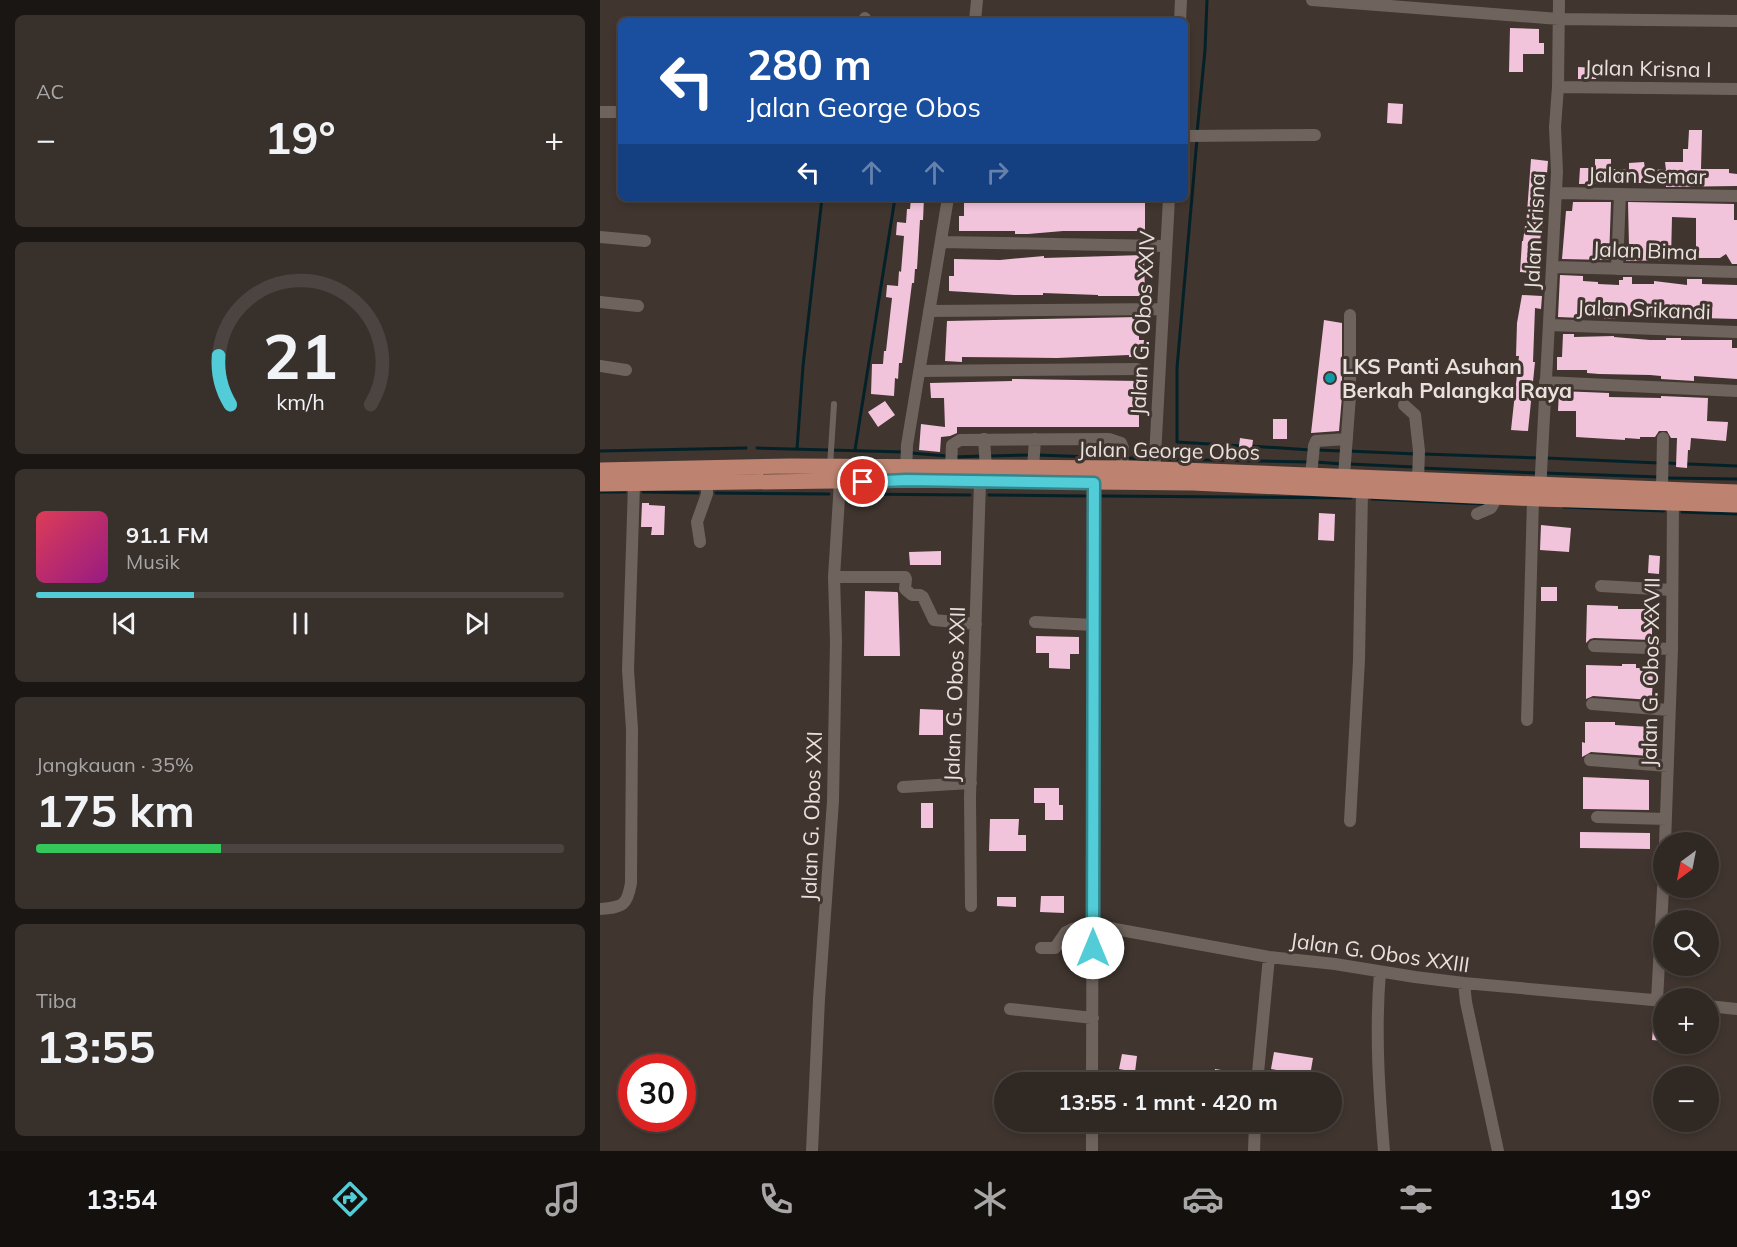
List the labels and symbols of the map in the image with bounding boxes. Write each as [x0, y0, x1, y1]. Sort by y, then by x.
street label: Jalan Krisna I [1584, 54, 1712, 82]
street label: Jalan Semar [1588, 161, 1707, 189]
street label: Jalan Krisna [1518, 172, 1550, 290]
street label: Jalan G. Obos XXIV [1124, 230, 1160, 416]
street label: Jalan Bima [1592, 235, 1698, 265]
street label: Jalan Srikandi [1577, 294, 1711, 324]
place label: LKS Panti Asuhan Berkah Palangka Raya [1342, 353, 1572, 403]
marker: LKS Panti Asuhan Berkah Palangka Raya [1323, 371, 1337, 385]
street label: Jalan George Obos [1078, 435, 1260, 465]
pin [837, 456, 888, 507]
street label: Jalan G. Obos XXVII [1635, 577, 1665, 767]
street label: Jalan G. Obos XXII [938, 606, 970, 782]
street label: Jalan G. Obos XXI [795, 731, 827, 901]
north arrow [1653, 832, 1719, 898]
position arrow [1061, 916, 1125, 980]
street label: Jalan G. Obos XXIII [1289, 927, 1471, 977]
speed limit sign: 30 [618, 1054, 696, 1132]

